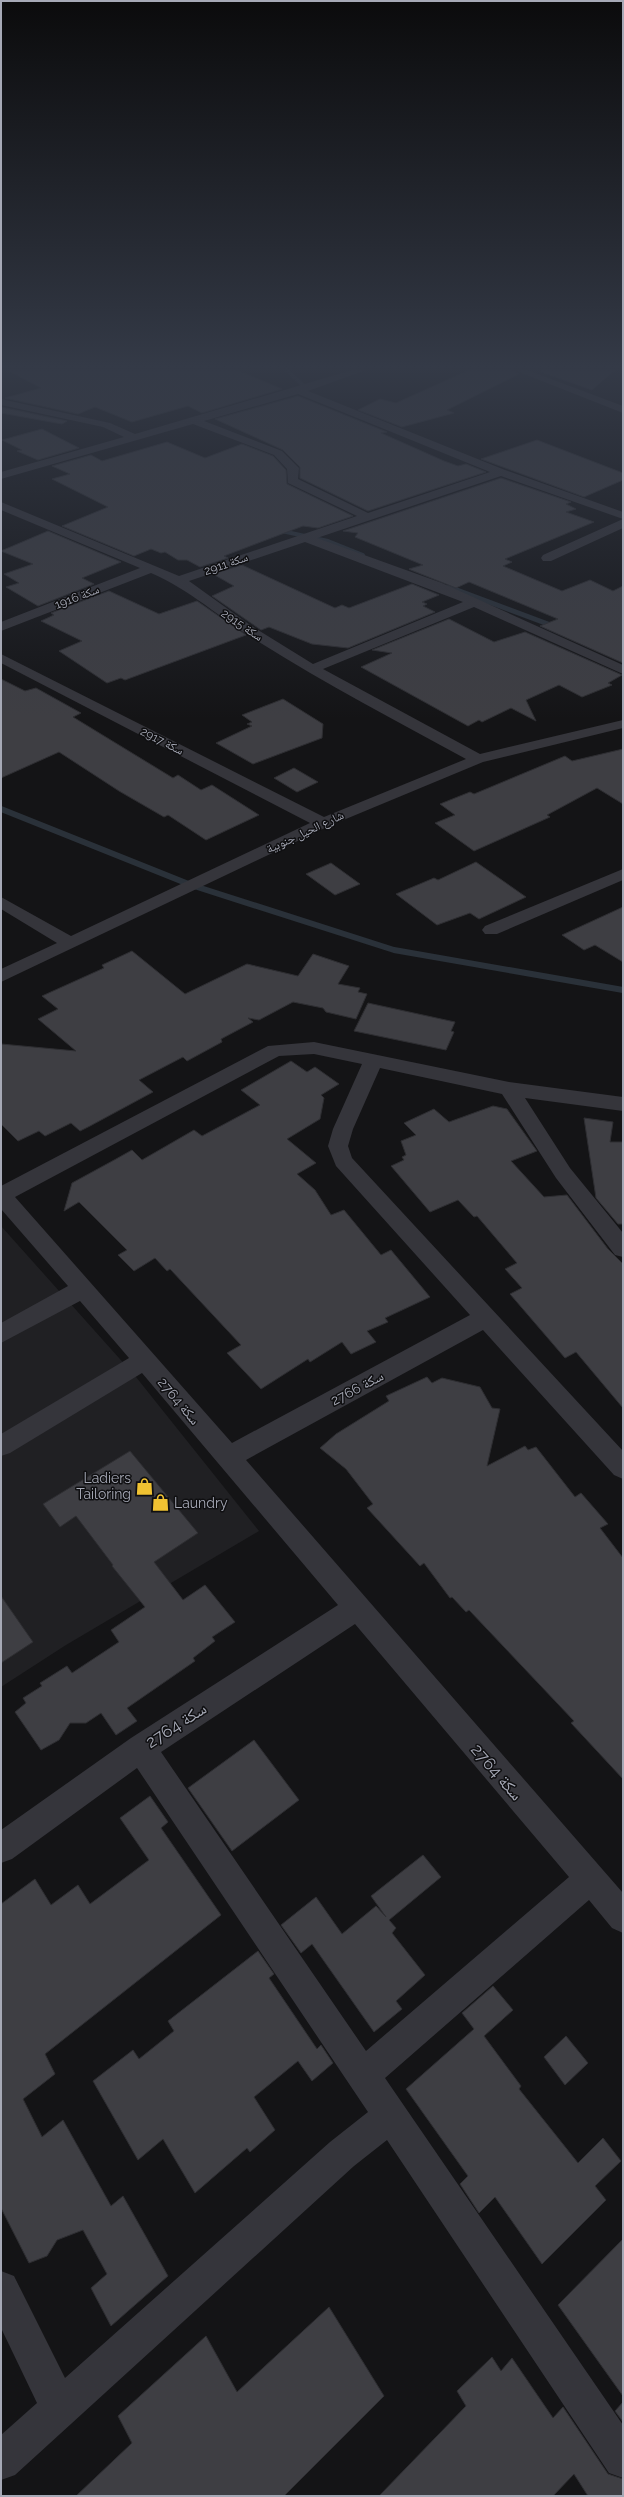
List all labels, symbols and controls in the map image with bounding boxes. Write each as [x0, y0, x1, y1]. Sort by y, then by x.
street label: سكة 2911 [202, 550, 250, 578]
street label: سكة 1916 [53, 582, 101, 612]
street label: سكة 2915 [219, 606, 265, 644]
street label: سكة 2917 [138, 724, 186, 758]
street label: شارع الحيل جنوبية [264, 808, 346, 857]
street label: سكة 2766 [328, 1368, 386, 1408]
street label: سكة 2764 [155, 1374, 203, 1428]
place label: Ladiers Tailoring [76, 1470, 131, 1502]
shop icon: Ladiers Tailoring [134, 1476, 154, 1496]
shop icon: Laundry [151, 1493, 171, 1513]
place label: Laundry [174, 1495, 228, 1511]
street label: سكة 2764 [142, 1698, 210, 1752]
street label: سكة 2764 [467, 1740, 527, 1804]

